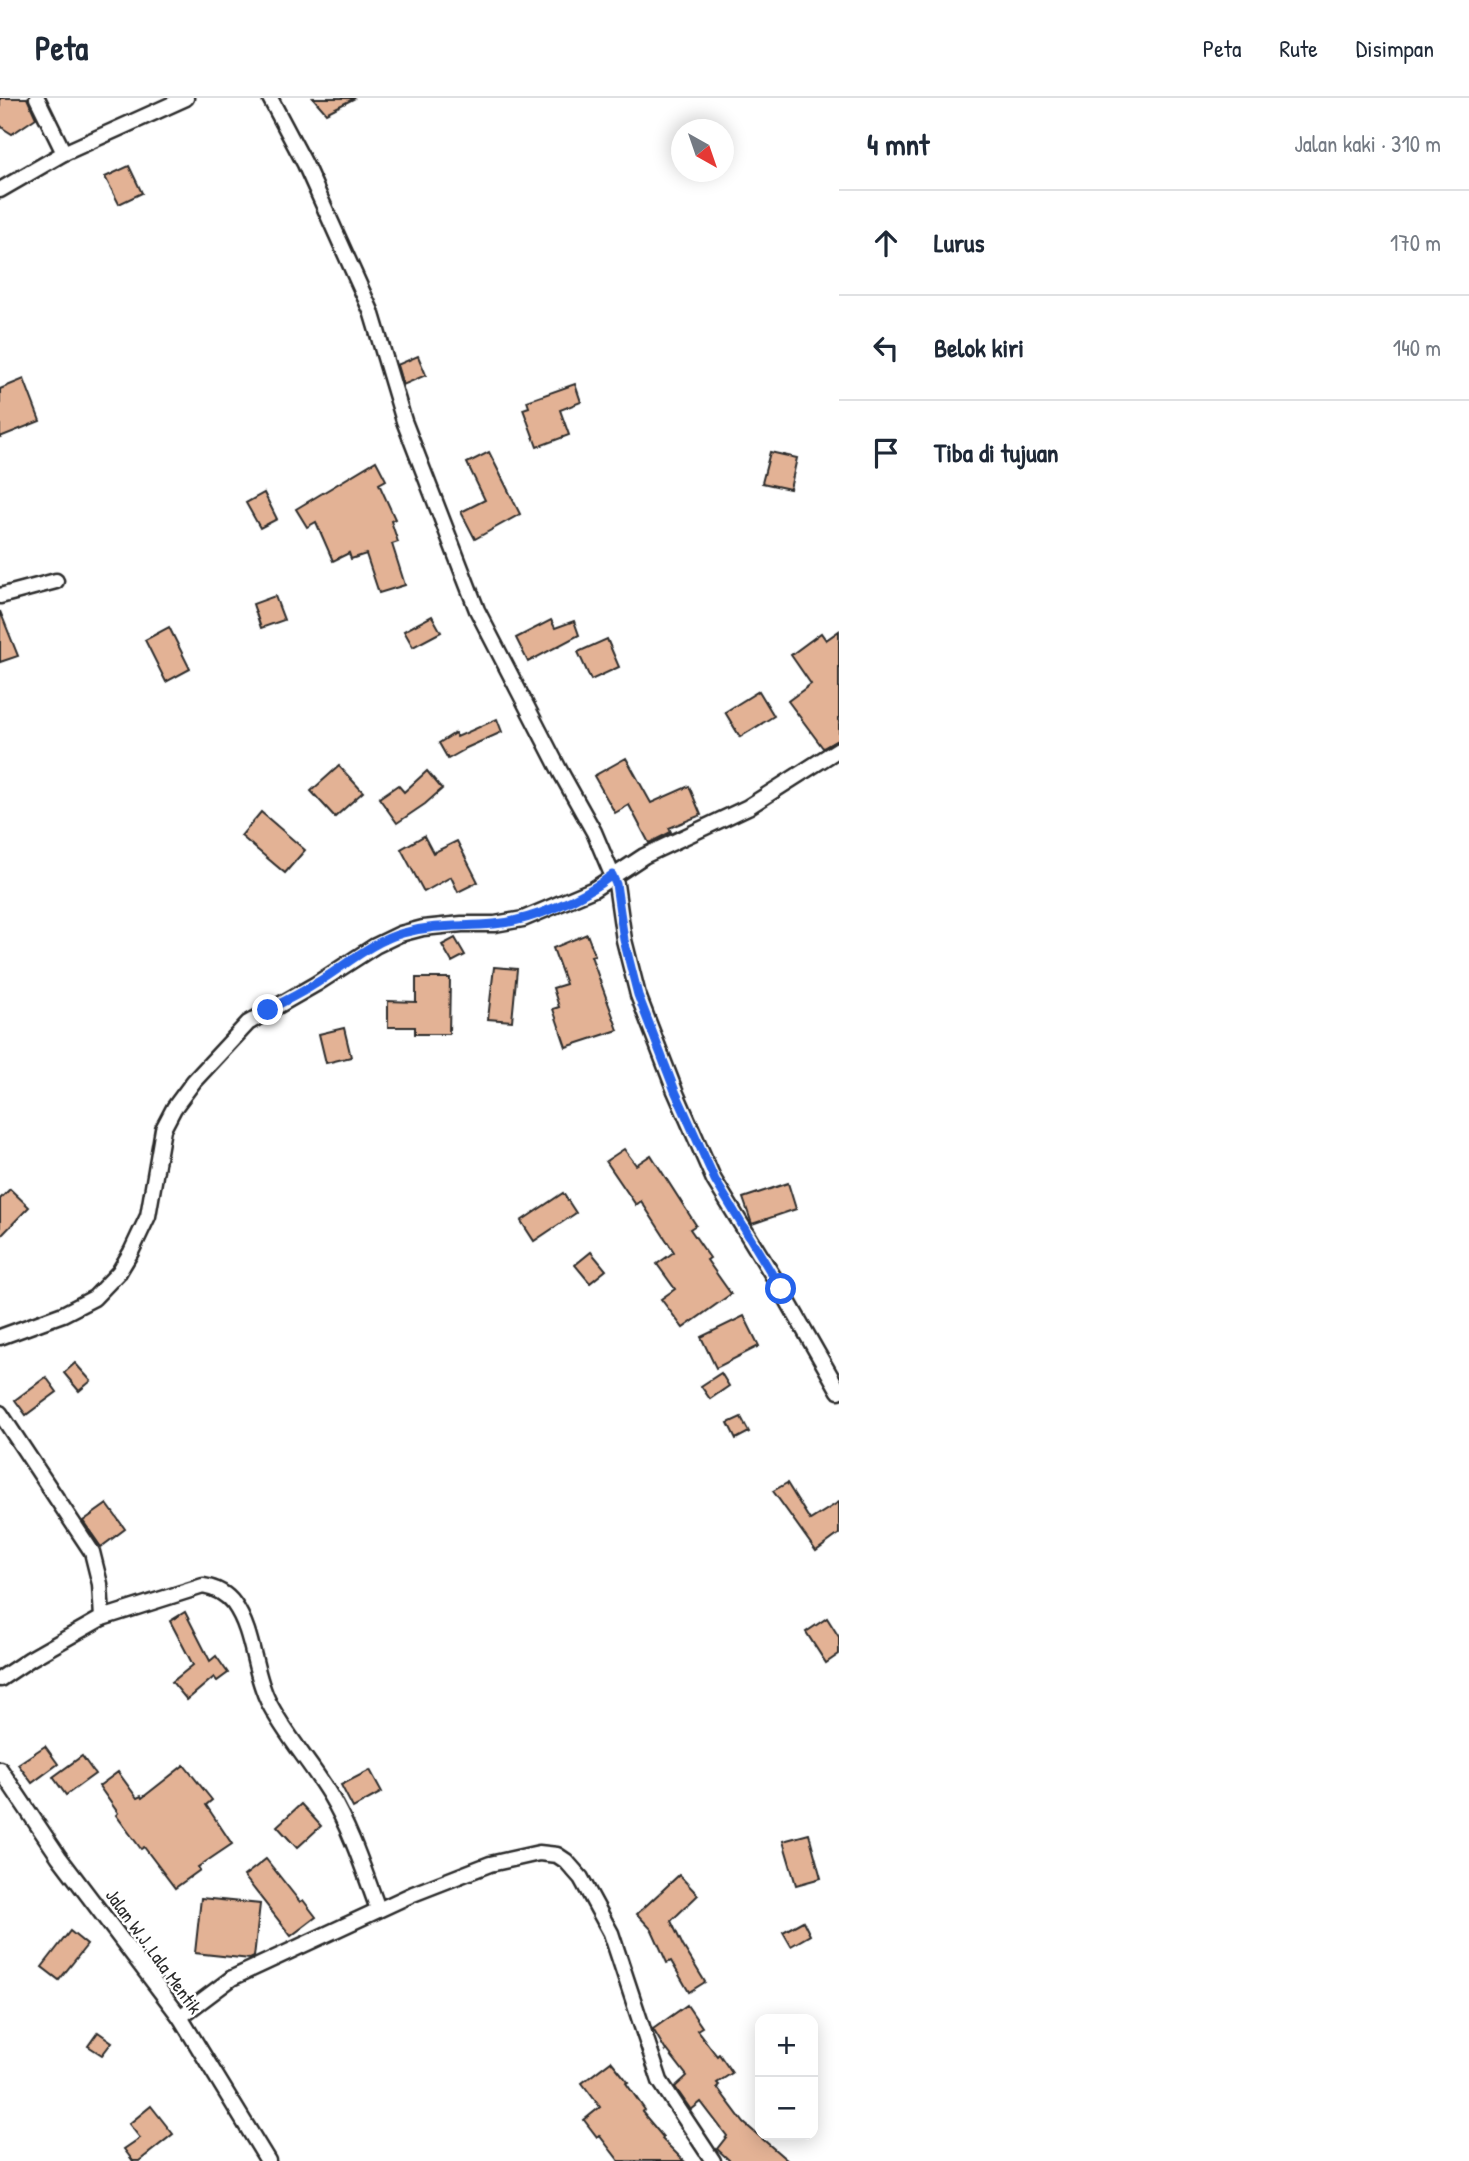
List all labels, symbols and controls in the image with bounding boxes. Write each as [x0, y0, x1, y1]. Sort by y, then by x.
text: Peta [35, 26, 88, 70]
text: Peta [1203, 32, 1241, 64]
text: Rute [1279, 32, 1318, 64]
text: Disimpan [1356, 32, 1434, 64]
north arrow [671, 119, 734, 182]
text: 4 mnt [867, 124, 929, 164]
text: Jalan kaki · 310 m [1294, 128, 1441, 159]
icon: ahead [867, 224, 905, 262]
text: Lurus [934, 225, 985, 260]
text: 170 m [1390, 227, 1441, 258]
icon: left [867, 329, 905, 367]
text: Belok kiri [934, 330, 1024, 365]
text: 140 m [1393, 332, 1441, 363]
icon: arrive [867, 434, 905, 472]
text: Tiba di tujuan [934, 435, 1059, 470]
route end [252, 994, 283, 1025]
route start [765, 1273, 796, 1304]
street label: Jalan W.J. Lala Mentik [100, 1883, 208, 2019]
map controls [755, 2014, 818, 2140]
button: + [755, 2014, 818, 2077]
button: − [755, 2077, 818, 2140]

